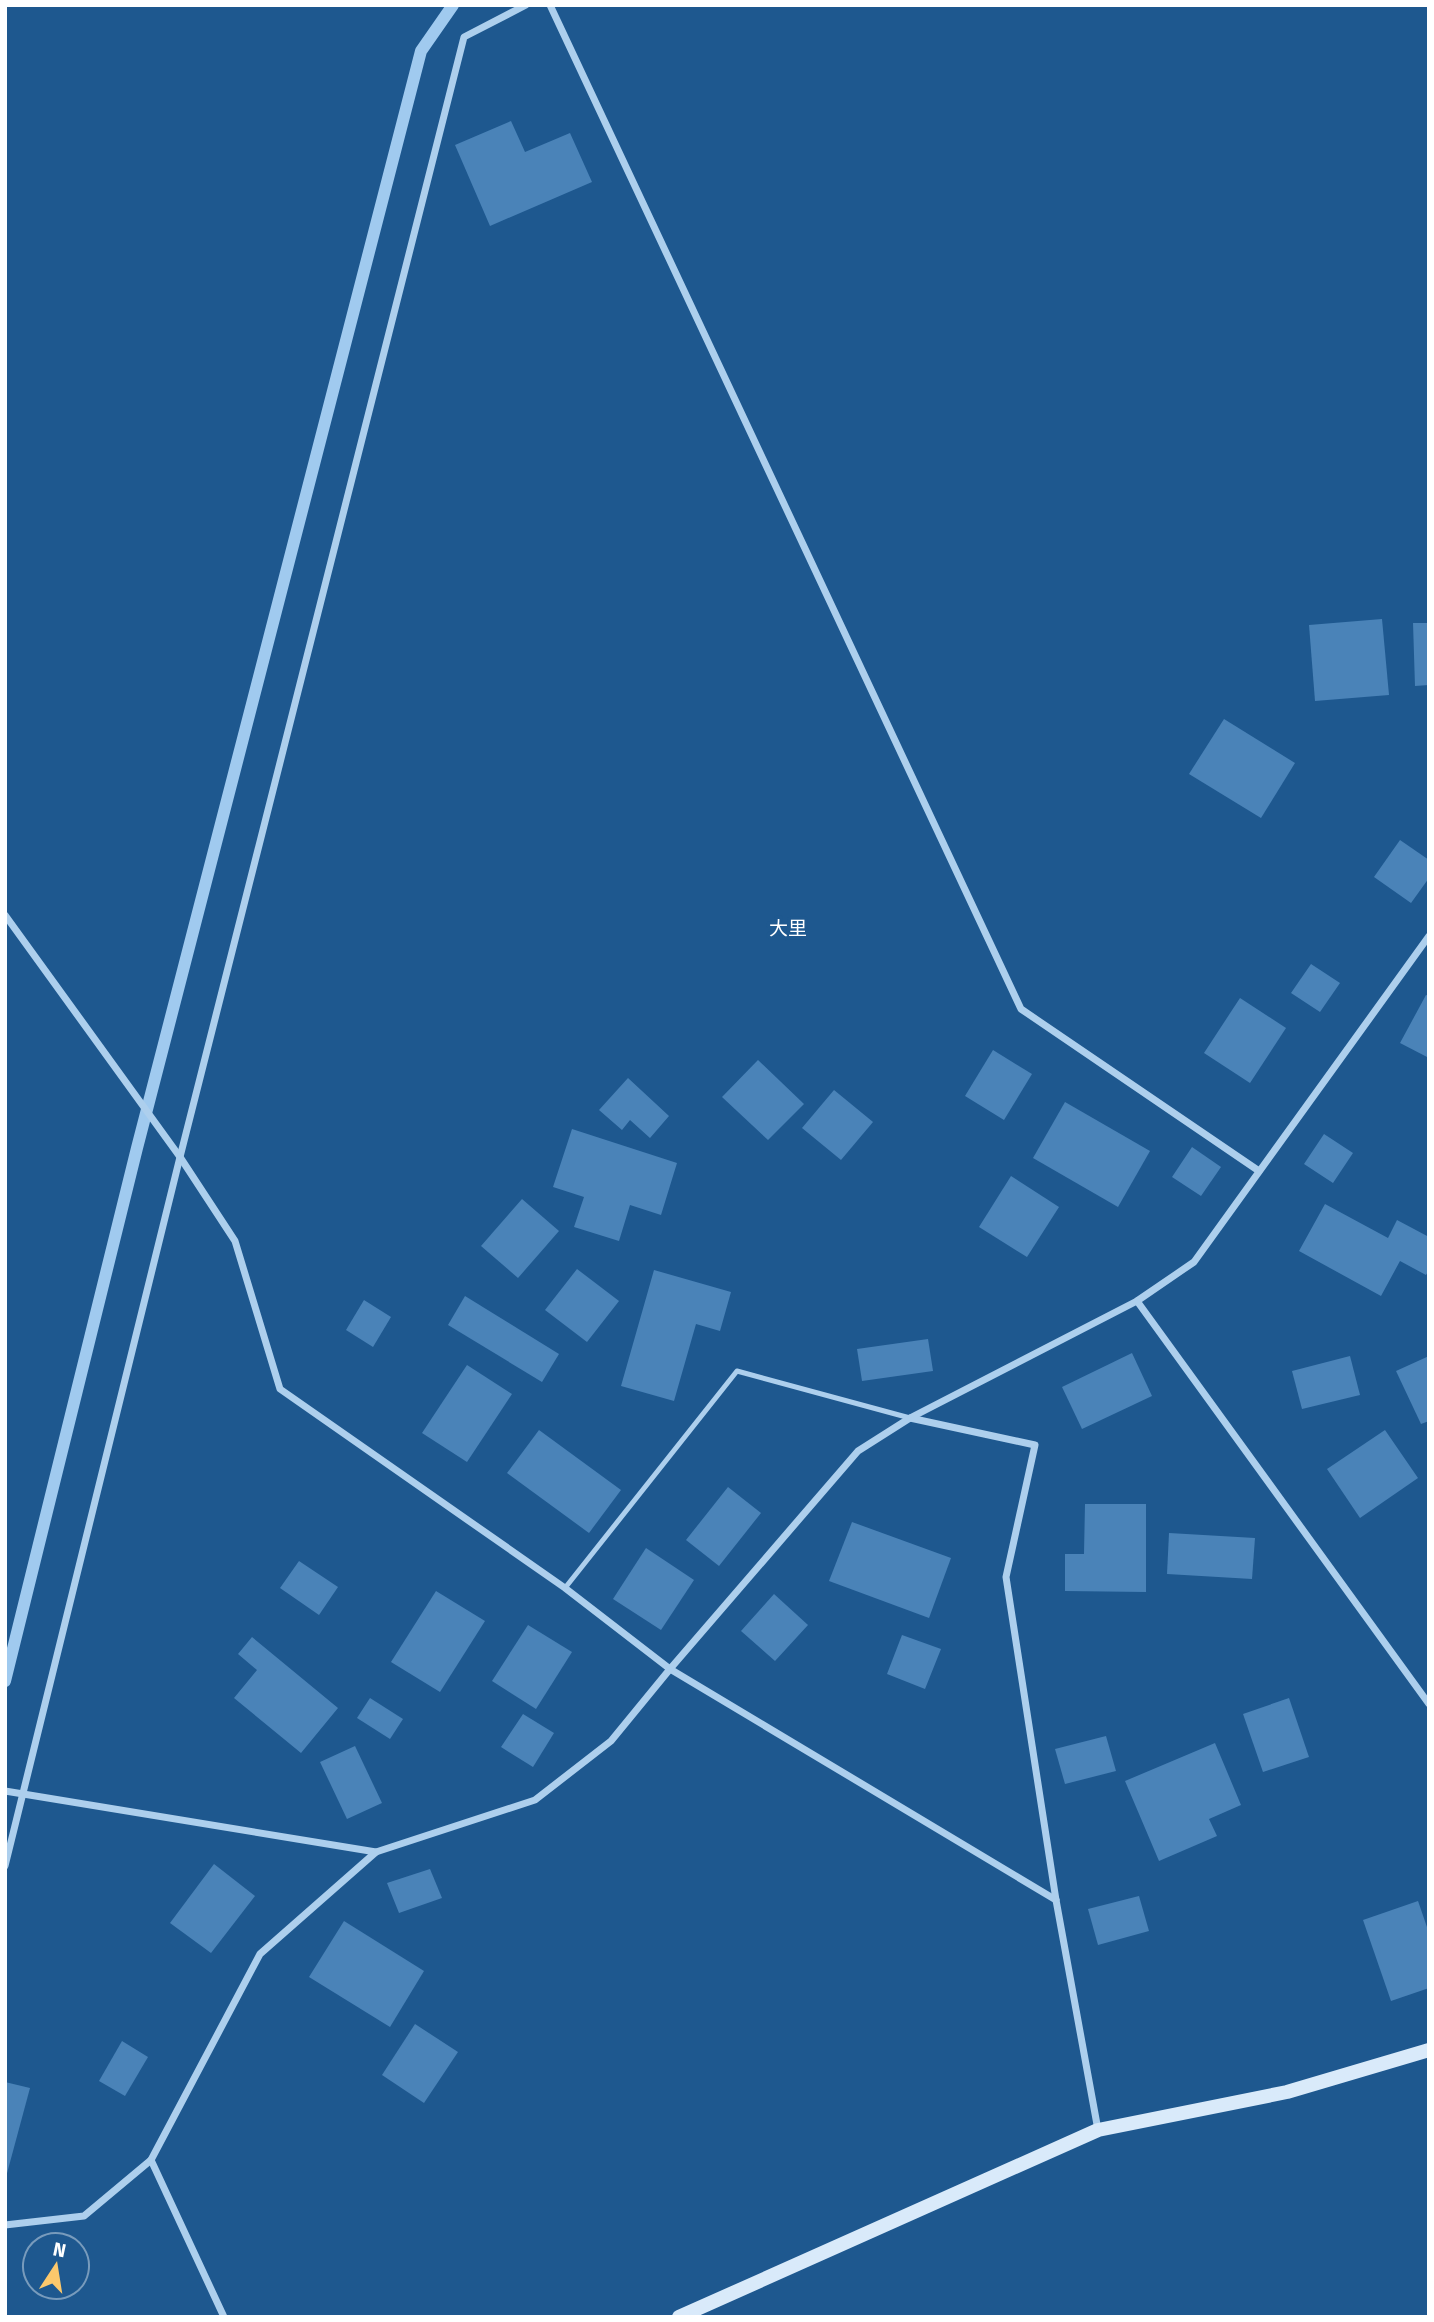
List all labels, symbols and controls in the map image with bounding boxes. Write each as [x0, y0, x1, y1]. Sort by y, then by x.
district label: 大里 [769, 917, 807, 940]
north arrow [21, 2231, 91, 2301]
text: N [51, 2237, 68, 2262]

